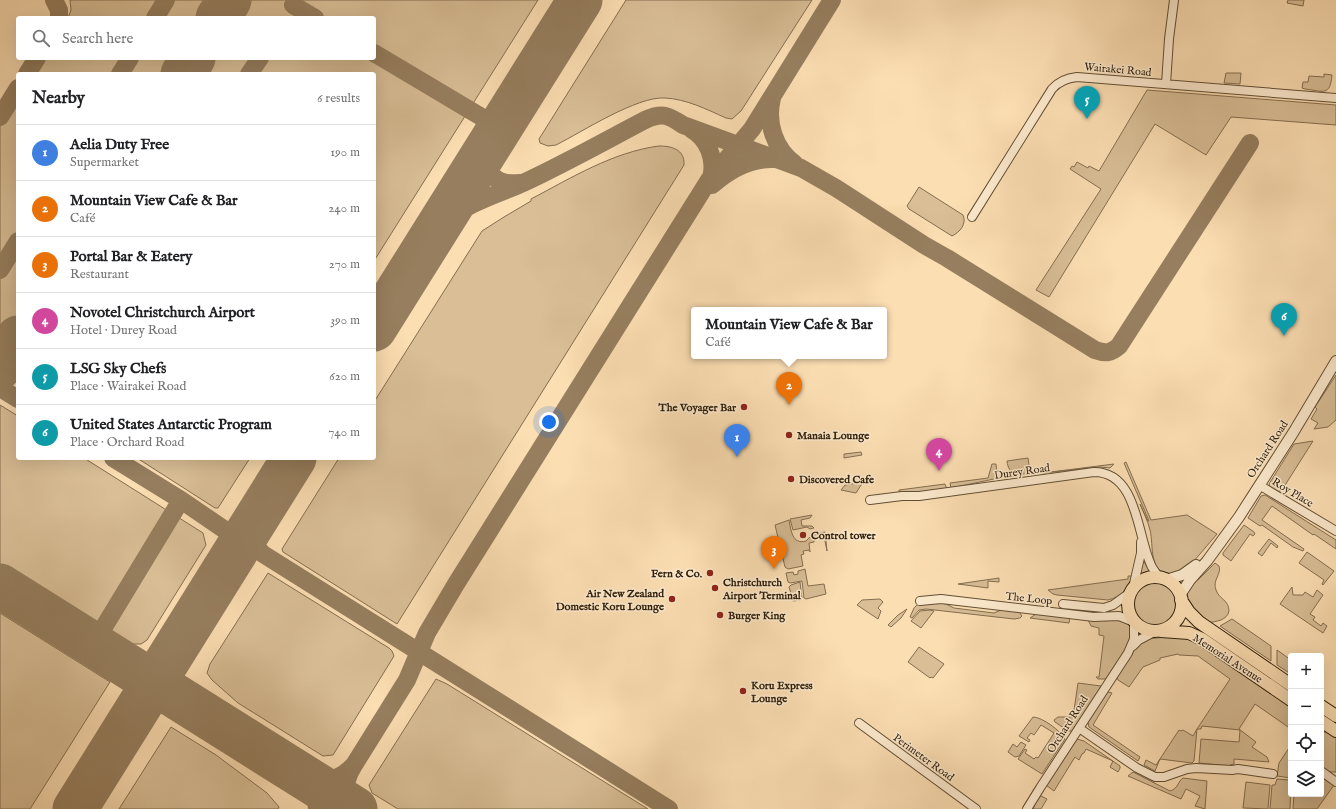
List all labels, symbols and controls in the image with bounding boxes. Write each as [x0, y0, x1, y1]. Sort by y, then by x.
search box [16, 16, 376, 60]
icon: search [30, 27, 52, 49]
text: Search here [62, 29, 133, 48]
street label: Wairakei Road [1084, 60, 1152, 80]
pin: 5 [1074, 86, 1100, 119]
text: Nearby [32, 88, 85, 109]
text: 6 results [317, 90, 360, 107]
text: Aelia Duty Free [70, 135, 169, 154]
text: 1 [43, 144, 47, 161]
text: 190 m [330, 144, 360, 161]
text: Supermarket [70, 154, 139, 171]
text: Mountain View Cafe & Bar [70, 191, 238, 210]
text: 2 [42, 200, 48, 217]
text: 240 m [328, 200, 360, 217]
text: Café [70, 210, 96, 227]
text: Portal Bar & Eatery [70, 247, 192, 266]
text: 3 [43, 256, 47, 273]
text: 270 m [329, 256, 360, 273]
text: Restaurant [70, 266, 129, 283]
text: Novotel Christchurch Airport [70, 303, 255, 322]
pin: 6 [1271, 303, 1297, 336]
popup [691, 307, 887, 359]
text: 4 [42, 312, 48, 329]
text: 390 m [330, 312, 360, 329]
text: Mountain View Cafe & Bar [705, 315, 873, 334]
text: Hotel · Durey Road [70, 322, 177, 339]
text: Café [705, 334, 731, 351]
text: LSG Sky Chefs [70, 359, 166, 378]
text: 5 [43, 368, 47, 385]
text: 620 m [329, 368, 360, 385]
pin: 2 [776, 372, 802, 405]
text: Place · Wairakei Road [70, 378, 186, 395]
place label: The Voyager Bar [658, 401, 737, 415]
marker: The Voyager Bar [739, 402, 749, 412]
your location [539, 412, 559, 432]
text: United States Antarctic Program [70, 415, 272, 434]
street label: Orchard Road [1244, 418, 1292, 481]
text: 6 [42, 424, 48, 441]
text: 740 m [328, 424, 360, 441]
pin: 1 [724, 424, 750, 457]
place label: Manaia Lounge [797, 429, 869, 443]
marker: Manaia Lounge [784, 430, 794, 440]
text: Place · Orchard Road [70, 434, 184, 451]
pin: 4 [926, 438, 952, 471]
street label: Durey Road [993, 461, 1051, 483]
place label: Discovered Cafe [799, 473, 874, 487]
marker: Discovered Cafe [786, 474, 796, 484]
street label: Roy Place [1269, 475, 1316, 511]
place label: Control tower [811, 529, 876, 543]
marker: Control tower [798, 530, 808, 540]
pin: 3 [761, 536, 787, 569]
place label: Fern & Co. [651, 567, 703, 581]
marker: Fern & Co. [705, 568, 715, 578]
place label: Christchurch Airport Terminal [722, 576, 802, 603]
marker: Christchurch Airport Terminal [710, 583, 720, 593]
place label: Air New Zealand Domestic Koru Lounge [556, 587, 665, 614]
street label: The Loop [1005, 590, 1053, 608]
marker: Air New Zealand Domestic Koru Lounge [667, 594, 677, 604]
place label: Burger King [728, 609, 786, 623]
marker: Burger King [715, 610, 725, 620]
street label: Memorial Avenue [1190, 631, 1265, 687]
map controls [1288, 653, 1324, 797]
button: + [1288, 653, 1324, 689]
place label: Koru Express Lounge [750, 679, 813, 706]
marker: Koru Express Lounge [738, 686, 748, 696]
button: − [1288, 689, 1324, 725]
street label: Orchard Road [1044, 693, 1092, 756]
button: locate [1288, 725, 1324, 761]
street label: Perimeter Road [890, 731, 957, 785]
button: layers [1288, 761, 1324, 797]

